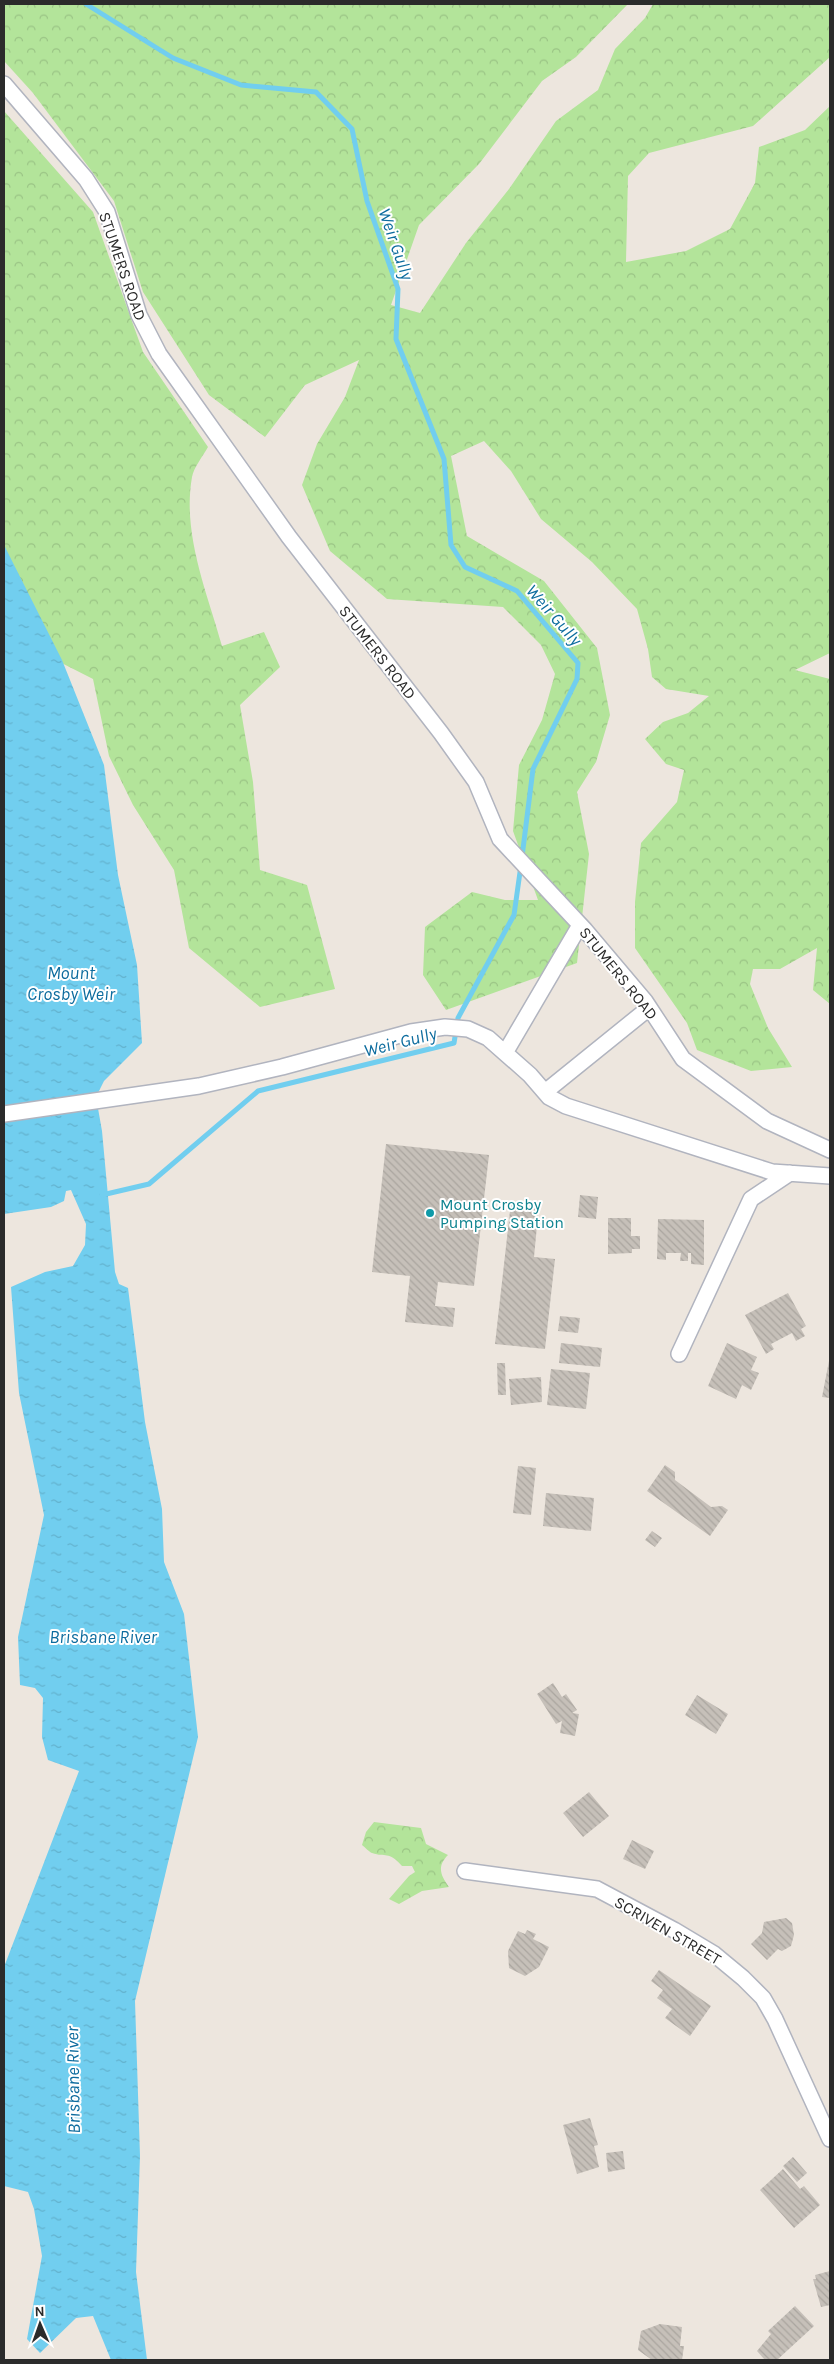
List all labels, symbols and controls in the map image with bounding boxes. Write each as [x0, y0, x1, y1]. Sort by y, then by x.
water label: Weir Gully [373, 205, 419, 284]
street label: STUMERS ROAD [95, 209, 150, 323]
water label: Weir Gully [521, 580, 587, 651]
street label: STUMERS ROAD [335, 602, 420, 703]
street label: STUMERS ROAD [575, 923, 662, 1024]
water label: Mount Crosby Weir [27, 962, 116, 1005]
water label: Weir Gully [361, 1022, 440, 1062]
place label: Mount Crosby Pumping Station [440, 1195, 564, 1232]
marker: Mount Crosby Pumping Station [424, 1207, 436, 1219]
water label: Brisbane River [49, 1626, 158, 1648]
street label: SCRIVEN STREET [611, 1892, 724, 1969]
water label: Brisbane River [61, 2025, 85, 2134]
north arrow [15, 2299, 65, 2349]
text: N [34, 2303, 45, 2320]

